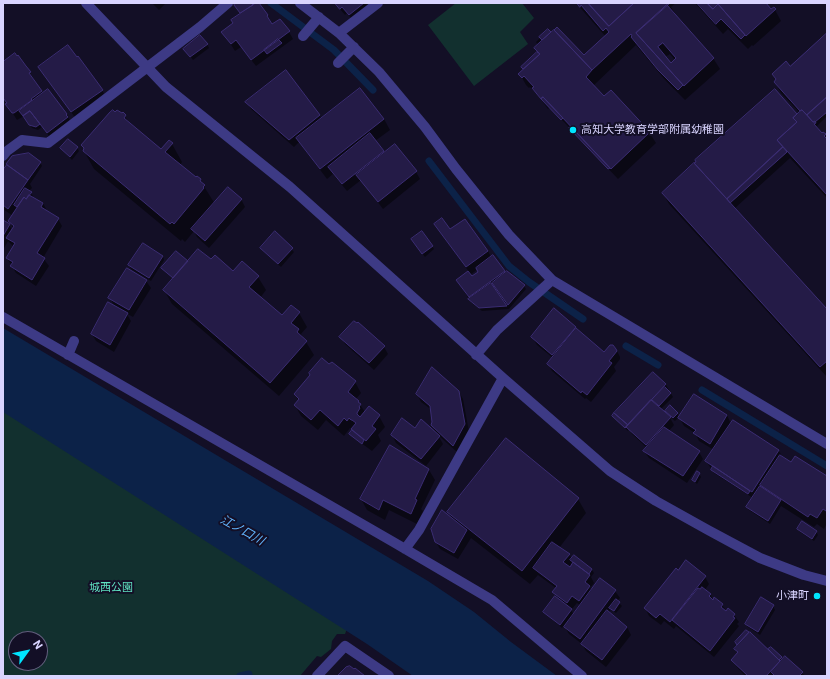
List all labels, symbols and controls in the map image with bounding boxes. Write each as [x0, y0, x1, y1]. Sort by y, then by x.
place label: 高知大学教育学部附属幼稚園 [581, 123, 724, 137]
marker: 高知大学教育学部附属幼稚園 [568, 125, 578, 135]
water label: 江ノ口川 [218, 513, 266, 549]
park label: 城西公園 [89, 581, 133, 595]
place label: 小津町 [776, 589, 809, 603]
marker: 小津町 [812, 591, 822, 601]
north arrow [8, 631, 48, 671]
text: N [30, 638, 45, 652]

